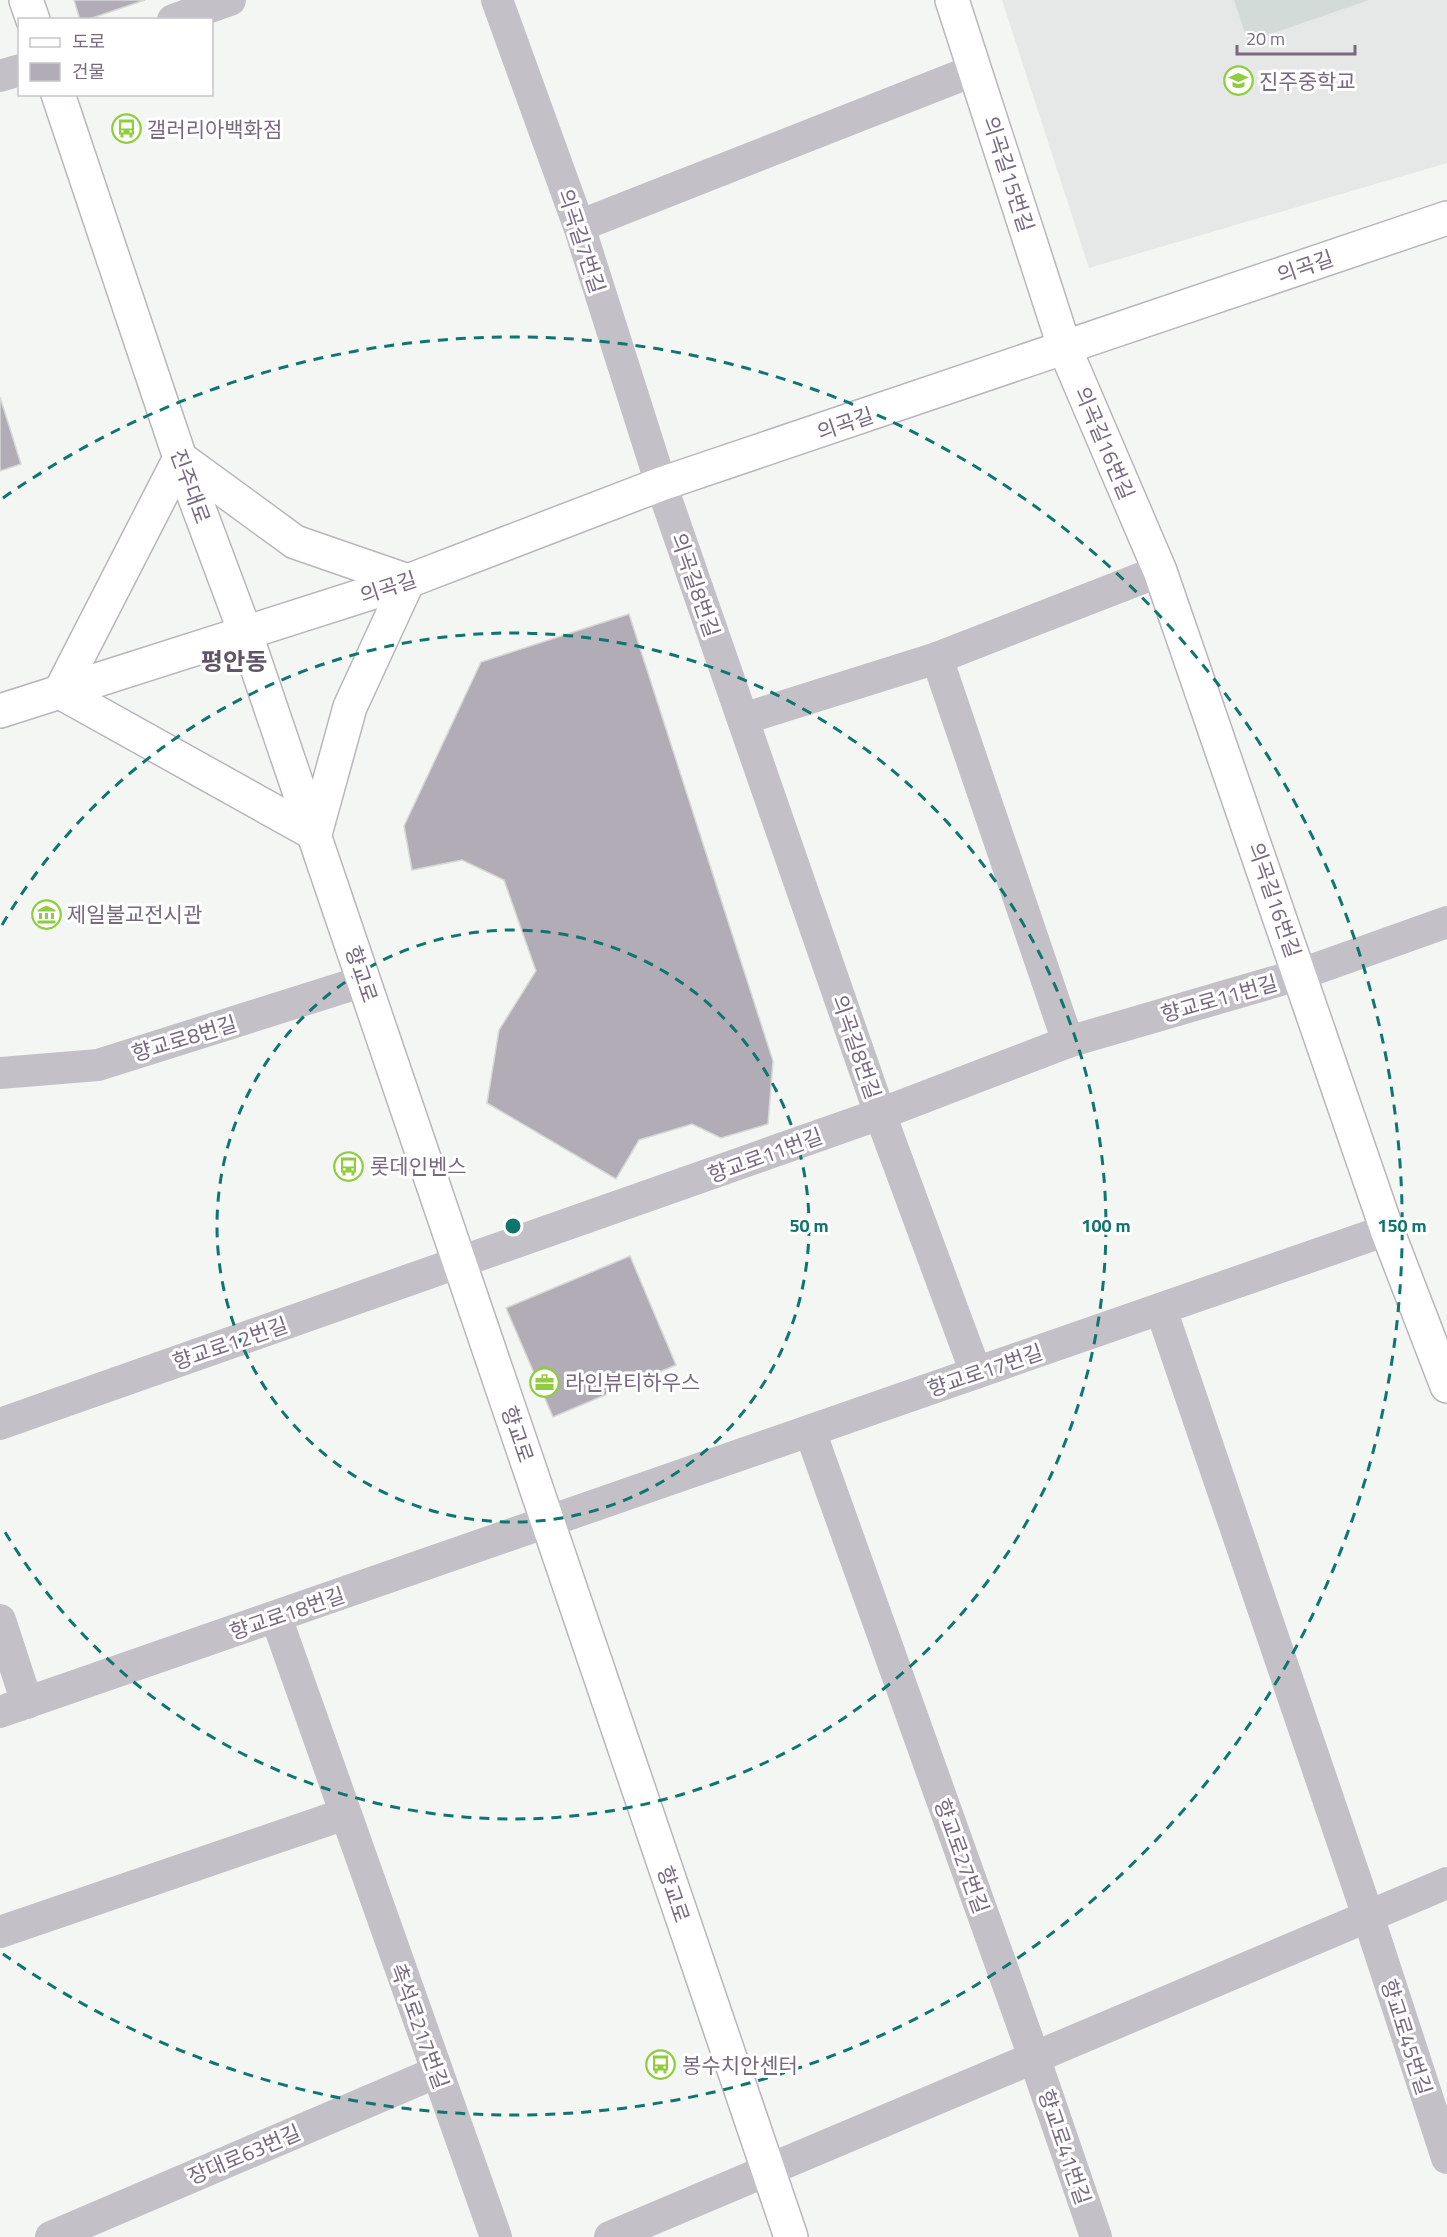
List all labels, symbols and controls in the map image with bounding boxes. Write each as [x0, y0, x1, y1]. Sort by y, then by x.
legend [18, 18, 213, 96]
scale bar [1237, 18, 1356, 56]
text: 20 m [1246, 25, 1285, 52]
text: 도로 [72, 28, 105, 55]
text: 건물 [72, 58, 105, 85]
school or university icon: 진주중학교 [1222, 65, 1254, 97]
place label: 진주중학교 [1259, 65, 1356, 97]
street label: 의곡길15번길 [975, 112, 1043, 236]
bus stop icon: 갤러리아백화점 [110, 113, 142, 145]
place label: 갤러리아백화점 [147, 113, 282, 145]
street label: 의곡길7번길 [550, 185, 614, 297]
street label: 의곡길 [1272, 241, 1338, 291]
street label: 의곡길16번길 [1067, 381, 1143, 505]
street label: 의곡길 [812, 398, 878, 448]
street label: 진주대로 [163, 444, 219, 528]
street label: 의곡길8번길 [663, 529, 729, 641]
street label: 의곡길 [355, 563, 421, 611]
district label: 평안동 [201, 643, 267, 679]
street label: 의곡길16번길 [1240, 838, 1310, 962]
museum icon: 제일불교전시관 [30, 898, 62, 930]
place label: 제일불교전시관 [67, 898, 202, 930]
street label: 향교로 [337, 941, 387, 1007]
street label: 향교로11번길 [1157, 966, 1281, 1030]
street label: 의곡길8번길 [824, 991, 890, 1103]
street label: 향교로8번길 [128, 1007, 240, 1069]
street label: 향교로11번길 [703, 1119, 827, 1191]
bus stop icon: 롯데인벤스 [333, 1150, 365, 1182]
place label: 롯데인벤스 [370, 1150, 467, 1182]
text: 50 m [789, 1212, 829, 1239]
text: 100 m [1081, 1212, 1131, 1239]
text: 150 m [1377, 1212, 1427, 1239]
centre of rings [503, 1216, 523, 1236]
street label: 향교로12번길 [168, 1308, 292, 1378]
street label: 향교로17번길 [923, 1335, 1047, 1405]
office icon: 라인뷰티하우스 [528, 1366, 560, 1398]
place label: 라인뷰티하우스 [565, 1366, 700, 1398]
street label: 향교로 [493, 1401, 543, 1467]
street label: 향교로18번길 [225, 1578, 349, 1648]
street label: 향교로27번길 [926, 1794, 998, 1918]
street label: 향교로 [649, 1861, 699, 1927]
street label: 촉석로217번길 [382, 1959, 458, 2093]
street label: 향교로45번길 [1373, 1975, 1441, 2099]
bus stop icon: 봉수치안센터 [645, 2049, 677, 2081]
place label: 봉수치안센터 [682, 2049, 798, 2081]
street label: 향교로41번길 [1030, 2085, 1100, 2209]
street label: 장대로63번길 [182, 2116, 306, 2192]

